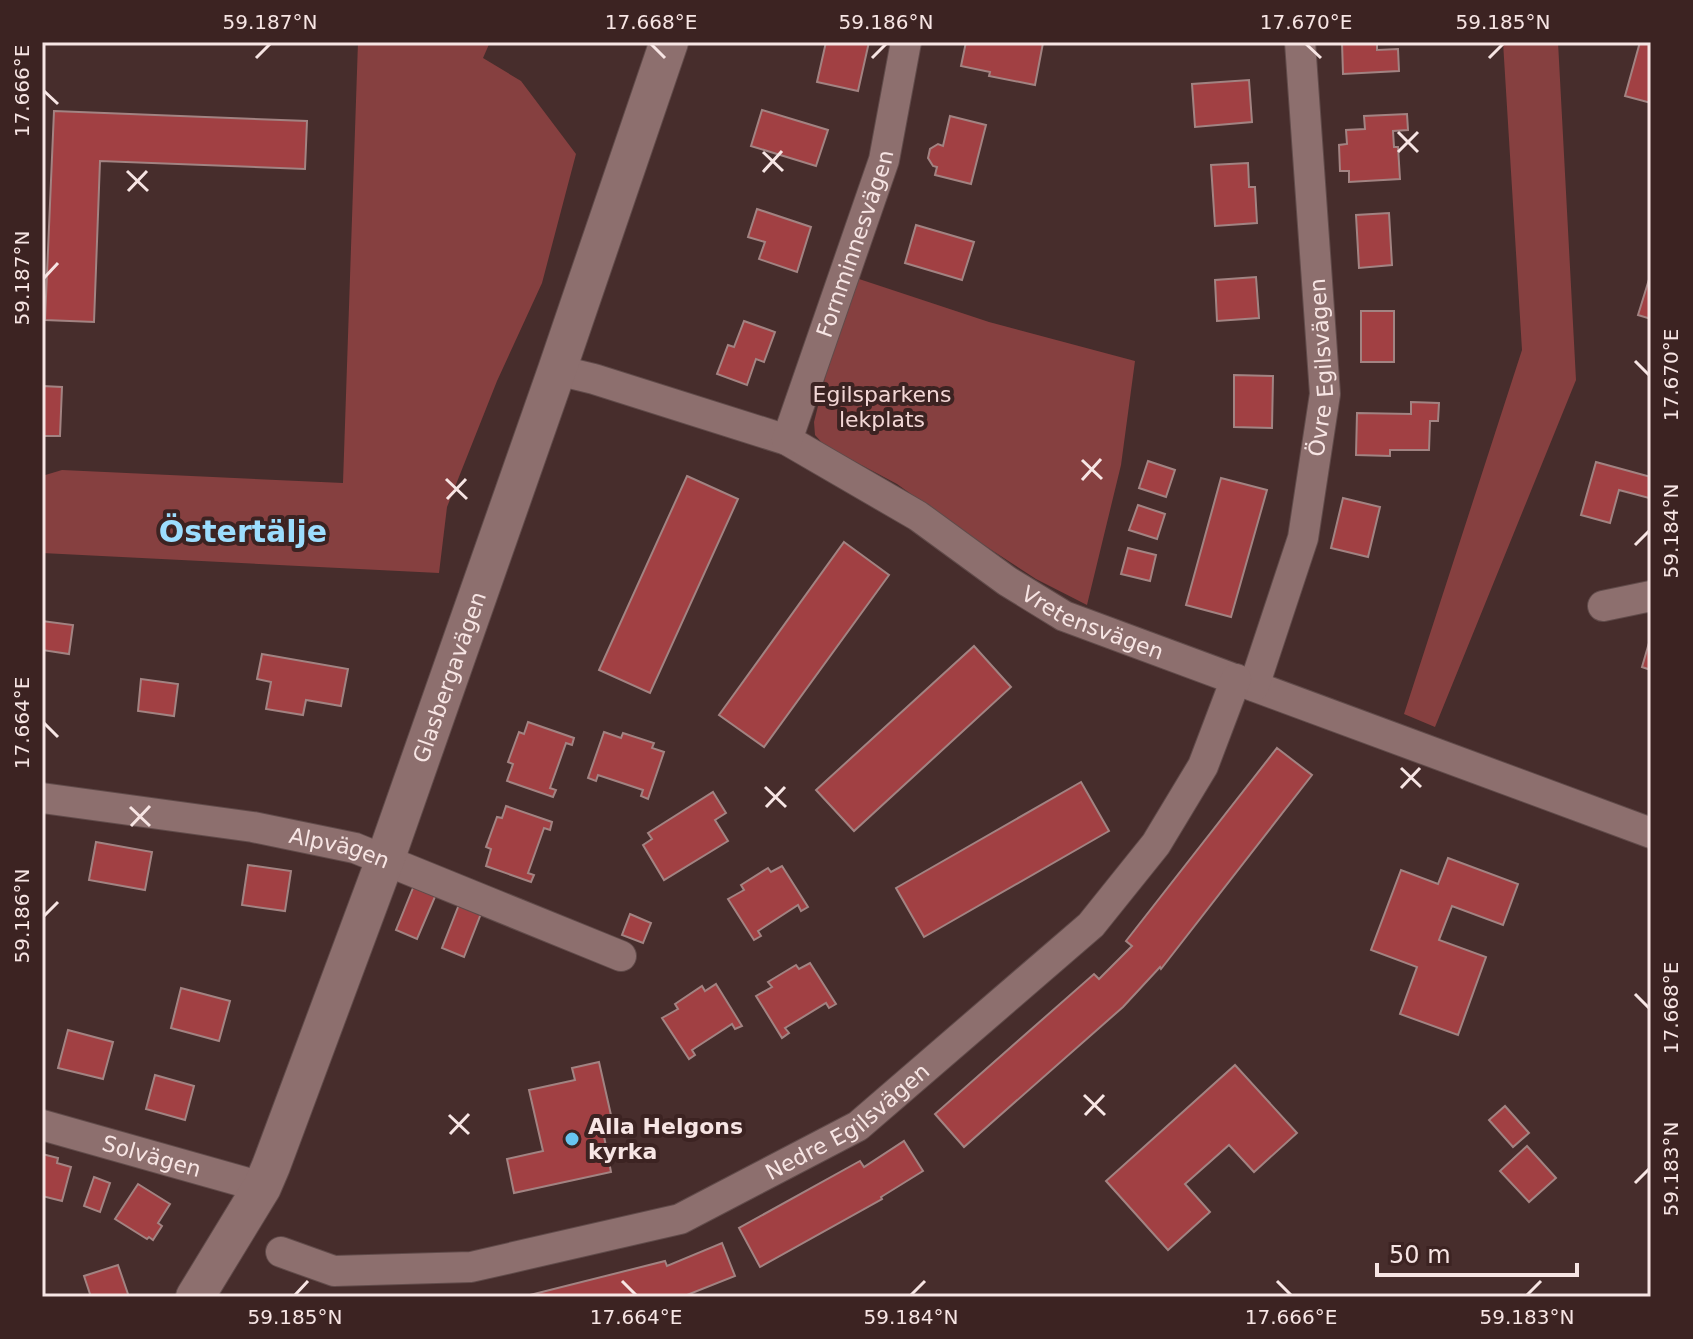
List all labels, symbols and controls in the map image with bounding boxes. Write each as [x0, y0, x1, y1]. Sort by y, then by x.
text: 59.187°N [223, 10, 317, 34]
text: 17.668°E [605, 10, 697, 34]
text: 59.186°N [839, 10, 933, 34]
text: 17.670°E [1260, 10, 1352, 34]
text: 59.185°N [1456, 10, 1550, 34]
text: 17.666°E [10, 45, 34, 137]
street label: Fornminnesvägen [812, 148, 899, 341]
text: 59.187°N [10, 231, 34, 325]
street label: Övre Egilsvägen [1304, 277, 1338, 458]
text: 17.670°E [1659, 329, 1683, 421]
park label: Egilsparkens lekplats [813, 382, 951, 432]
text: 59.184°N [1659, 484, 1683, 578]
district label: Östertälje [159, 513, 327, 549]
street label: Vretensvägen [1017, 581, 1167, 665]
street label: Glasbergavägen [408, 588, 491, 766]
text: 17.664°E [10, 677, 34, 769]
street label: Alpvägen [287, 823, 393, 874]
text: 59.186°N [10, 869, 34, 963]
text: 17.668°E [1659, 962, 1683, 1054]
street label: Nedre Egilsvägen [761, 1058, 934, 1185]
place label: Alla Helgons kyrka [588, 1114, 743, 1164]
text: 59.183°N [1659, 1122, 1683, 1216]
marker: Alla Helgons kyrka [563, 1130, 581, 1148]
street label: Solvägen [99, 1131, 204, 1182]
scale bar [1377, 1227, 1577, 1277]
text: 50 m [1389, 1241, 1451, 1269]
text: 59.185°N [248, 1305, 342, 1329]
text: 17.664°E [590, 1305, 682, 1329]
text: 59.184°N [864, 1305, 958, 1329]
text: 17.666°E [1245, 1305, 1337, 1329]
text: 59.183°N [1480, 1305, 1574, 1329]

